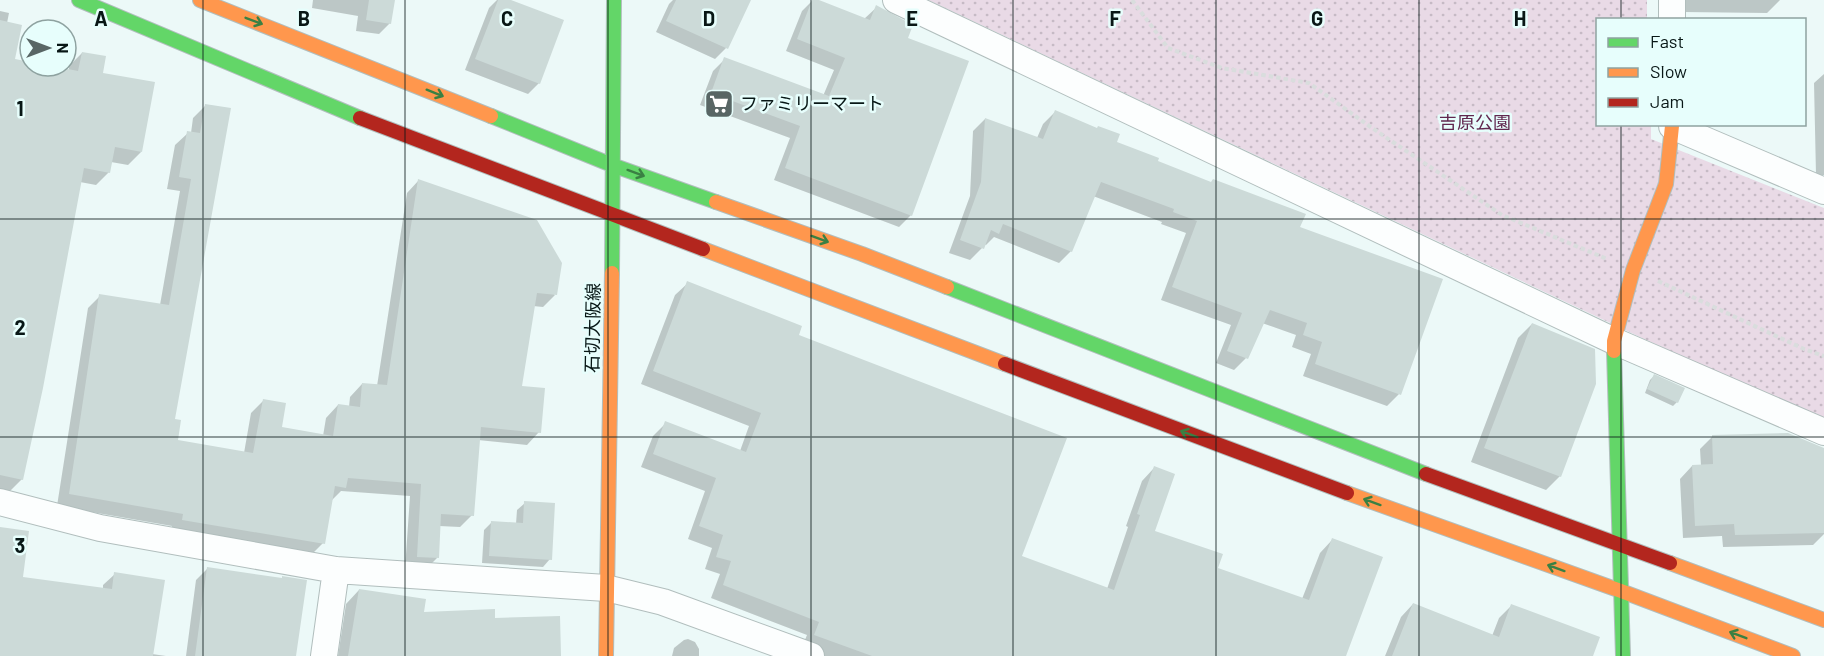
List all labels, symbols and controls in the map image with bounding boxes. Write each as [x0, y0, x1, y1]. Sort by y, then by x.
text: A [94, 6, 108, 30]
text: B [298, 6, 310, 30]
text: C [501, 6, 513, 30]
text: D [703, 6, 715, 30]
text: E [906, 6, 918, 30]
text: F [1109, 6, 1121, 30]
text: G [1311, 6, 1323, 30]
text: H [1514, 6, 1526, 30]
one-way arrow [244, 16, 263, 27]
north arrow [18, 18, 78, 78]
legend [1596, 18, 1806, 126]
text: Fast [1650, 30, 1684, 52]
text: N [54, 43, 73, 53]
text: Slow [1650, 60, 1687, 82]
one-way arrow [426, 88, 444, 99]
supermarket icon: ファミリーマート [703, 88, 735, 120]
text: Jam [1650, 90, 1684, 112]
place label: ファミリーマート [740, 92, 884, 114]
text: 1 [16, 96, 24, 120]
park label: 吉原公園 [1439, 111, 1511, 133]
one-way arrow [626, 169, 645, 180]
one-way arrow [810, 235, 828, 246]
street label: 石切大阪線 [580, 283, 604, 373]
text: 2 [14, 315, 26, 339]
one-way arrow [1180, 428, 1199, 439]
one-way arrow [1363, 495, 1382, 506]
text: 3 [15, 533, 25, 557]
one-way arrow [1547, 561, 1565, 572]
one-way arrow [1730, 629, 1748, 640]

